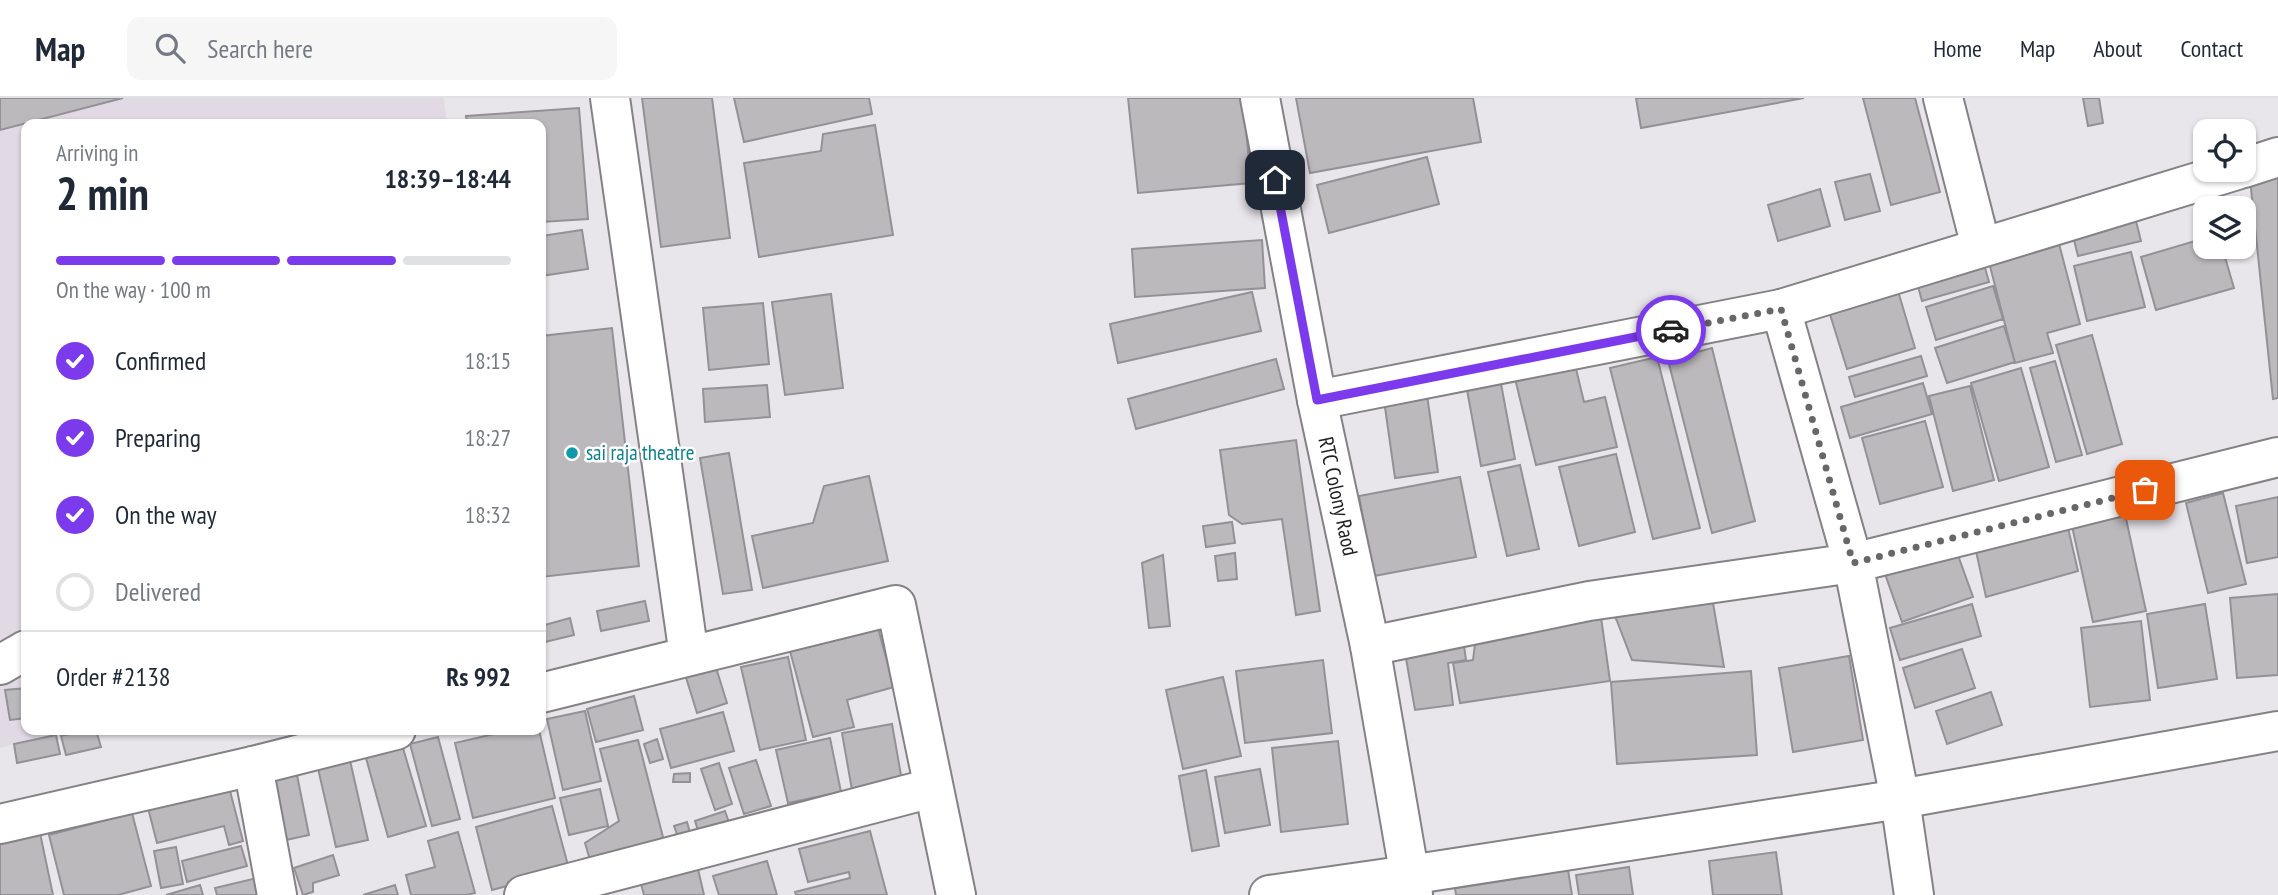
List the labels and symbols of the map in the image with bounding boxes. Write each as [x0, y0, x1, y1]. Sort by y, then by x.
pin [1245, 150, 1305, 210]
courier [1636, 295, 1706, 365]
street label: RTC Colony Raod [1312, 434, 1364, 558]
place label: sai raja theatre [586, 439, 694, 466]
marker: sai raja theatre [564, 445, 580, 461]
pin [2115, 460, 2175, 520]

